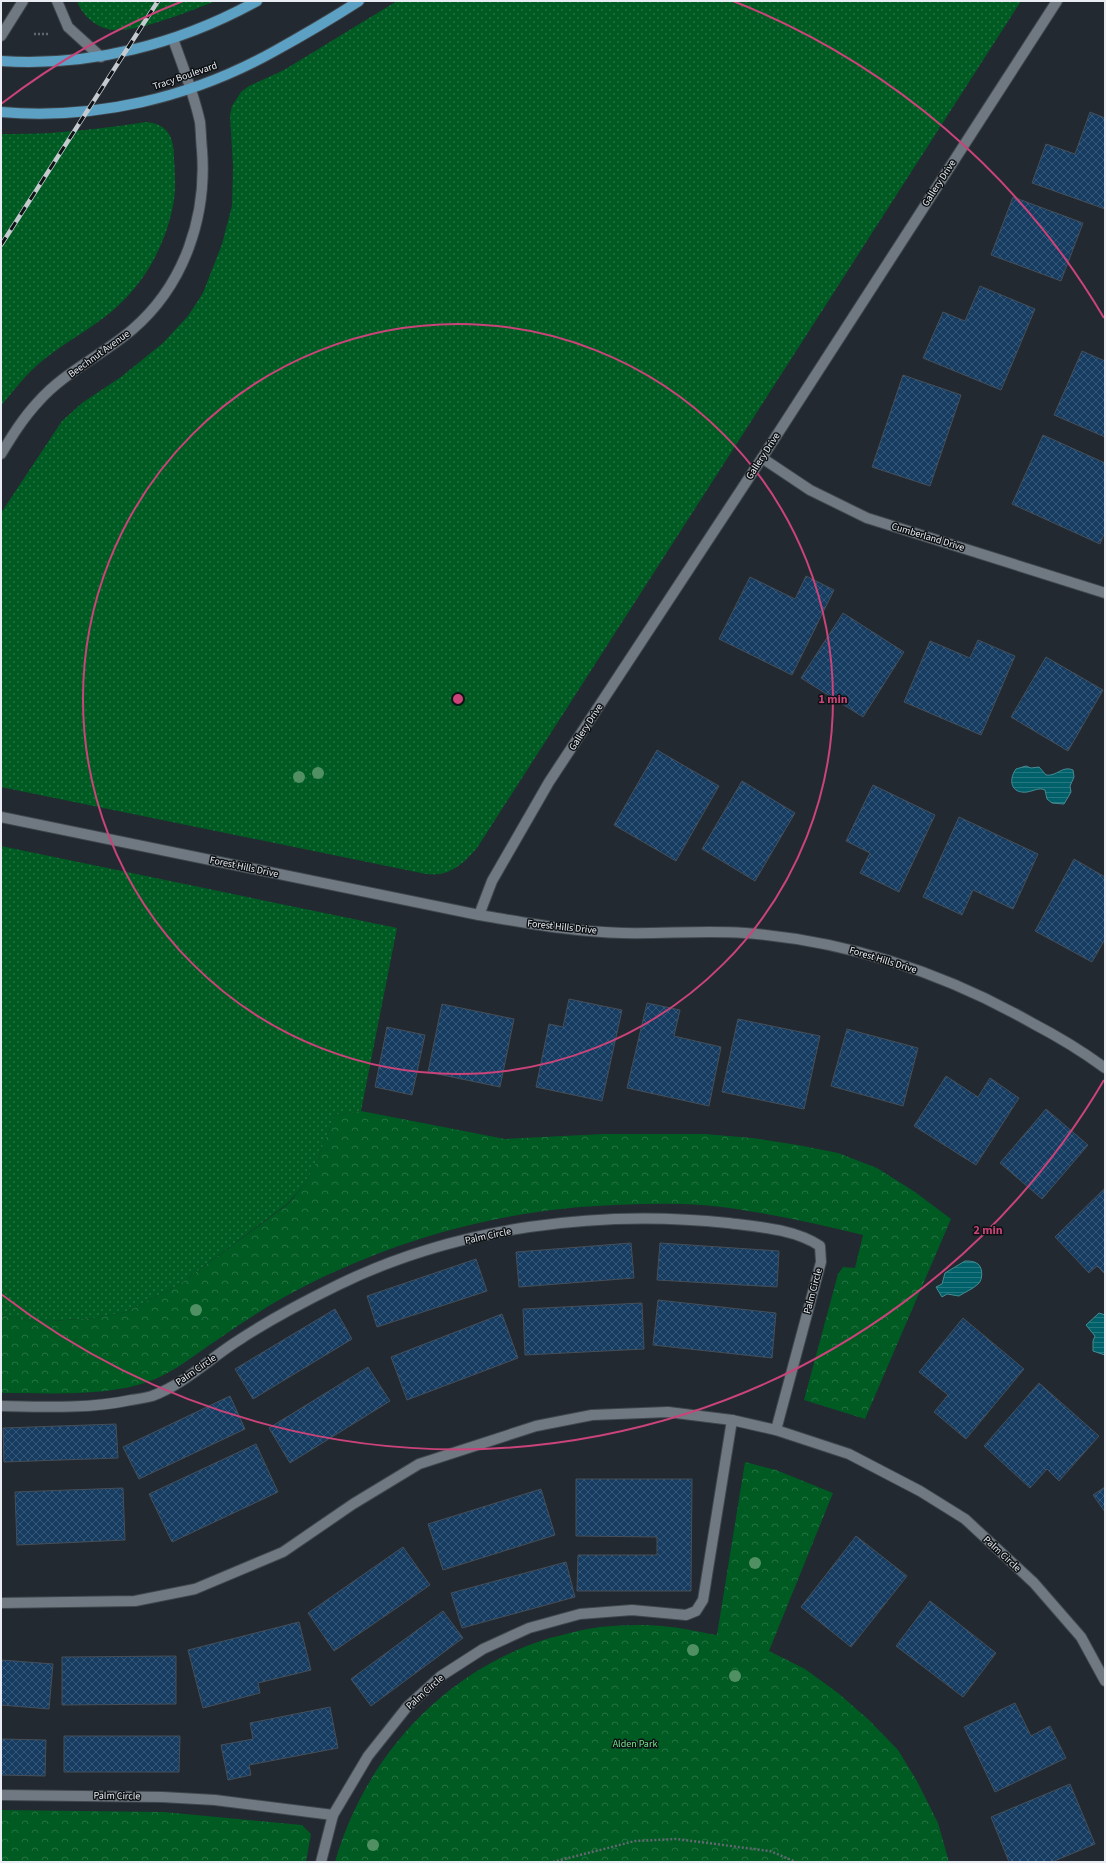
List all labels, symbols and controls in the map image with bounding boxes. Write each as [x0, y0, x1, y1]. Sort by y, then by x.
street label: Tracy Boulevard [151, 58, 219, 94]
street label: Gallery Drive [919, 157, 959, 209]
street label: Beechnut Avenue [65, 327, 133, 381]
street label: Gallery Drive [743, 430, 783, 482]
street label: Cumberland Drive [890, 519, 966, 555]
text: 1 min [818, 691, 848, 708]
centre of rings [451, 692, 465, 706]
street label: Gallery Drive [566, 701, 606, 753]
street label: Forest Hills Drive [208, 853, 280, 881]
street label: Forest Hills Drive [527, 916, 598, 938]
street label: Forest Hills Drive [848, 943, 918, 977]
text: 2 min [973, 1222, 1003, 1239]
street label: Palm Circle [464, 1224, 512, 1248]
street label: Palm Circle [800, 1267, 826, 1315]
street label: Palm Circle [173, 1351, 219, 1389]
street label: Palm Circle [980, 1533, 1024, 1575]
street label: Palm Circle [403, 1671, 447, 1713]
park label: Alden Park [613, 1737, 657, 1751]
street label: Palm Circle [94, 1789, 141, 1803]

